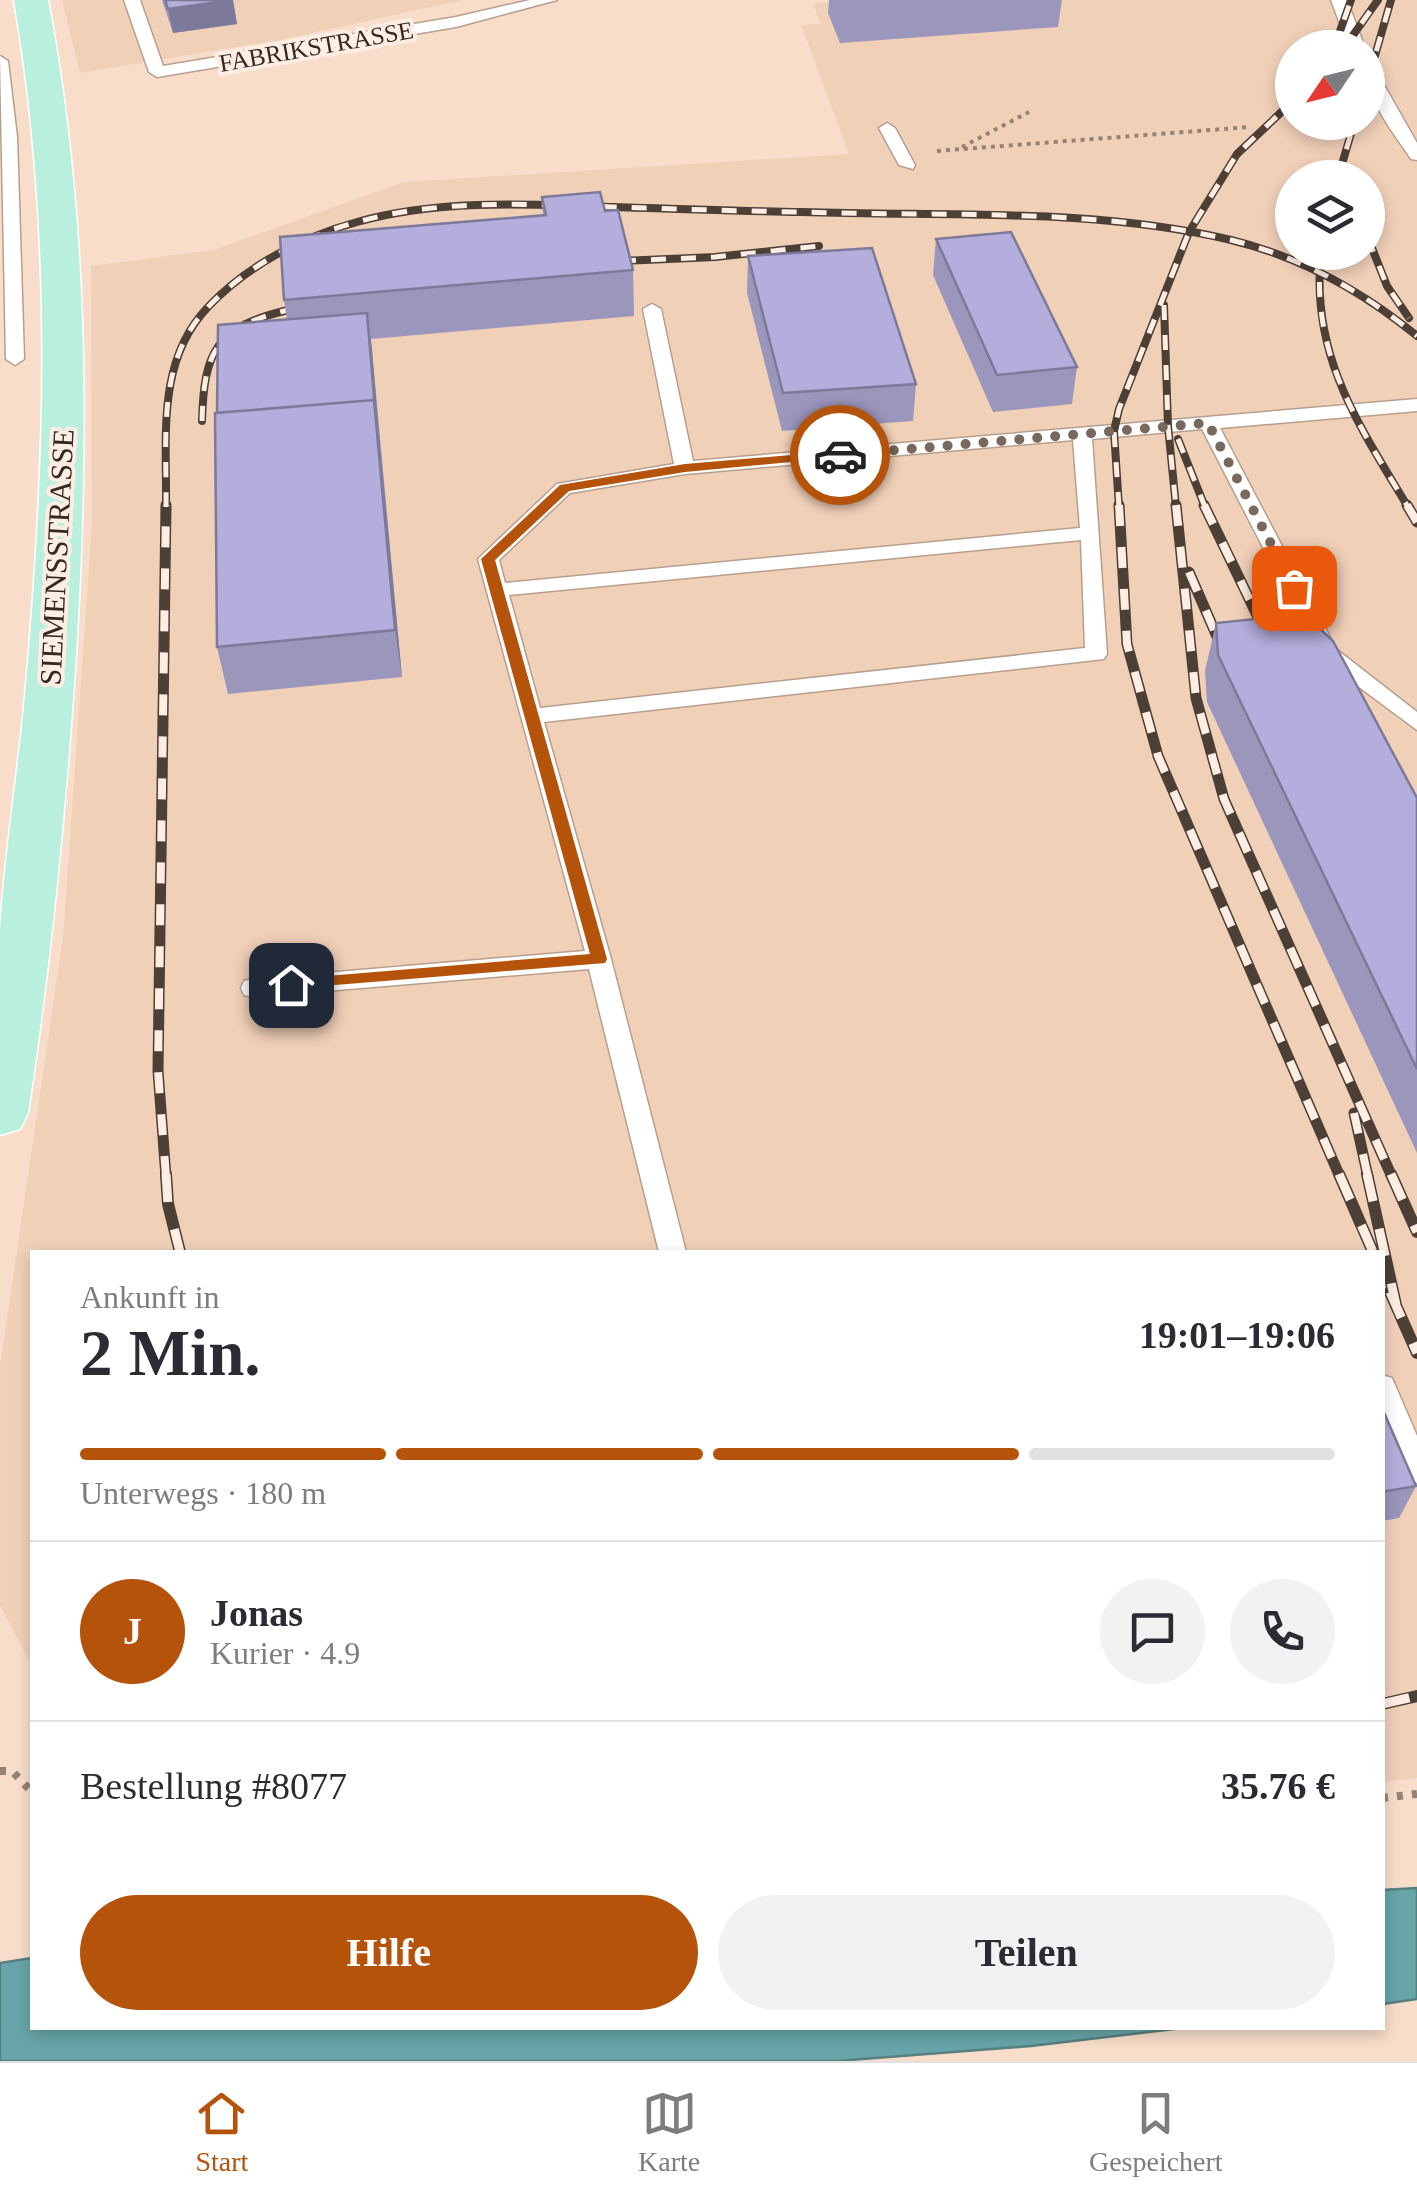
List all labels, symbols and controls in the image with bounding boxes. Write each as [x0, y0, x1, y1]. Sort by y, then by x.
street label: FABRIKSTRASSE [217, 16, 415, 77]
north arrow [1275, 30, 1385, 140]
map controls [1275, 30, 1385, 270]
button: layers [1275, 160, 1385, 270]
courier [790, 405, 890, 505]
street label: SIEMENSSTRASSE [33, 428, 80, 686]
icon: car [813, 428, 868, 483]
pin [1252, 546, 1337, 631]
icon: bag [1267, 561, 1322, 616]
pin [249, 943, 334, 1028]
icon: home [264, 958, 319, 1013]
text: Ankunft in [80, 1279, 220, 1315]
text: 19:01–19:06 [1139, 1314, 1335, 1356]
text: 2 Min. [80, 1317, 261, 1389]
text: Unterwegs · 180 m [80, 1475, 326, 1511]
button: chat [1100, 1579, 1205, 1684]
button: phone [1230, 1579, 1335, 1684]
text: Jonas [210, 1592, 303, 1634]
text: J [123, 1610, 142, 1652]
text: Kurier · 4.9 [210, 1635, 360, 1671]
text: Bestellung #8077 [80, 1765, 347, 1807]
text: 35.76 € [1221, 1765, 1335, 1807]
button: Hilfe [80, 1895, 698, 2010]
button: Teilen [718, 1895, 1335, 2010]
tab: Start [194, 2086, 249, 2178]
tab: Karte [638, 2086, 700, 2178]
tab: Gespeichert [1089, 2086, 1223, 2178]

